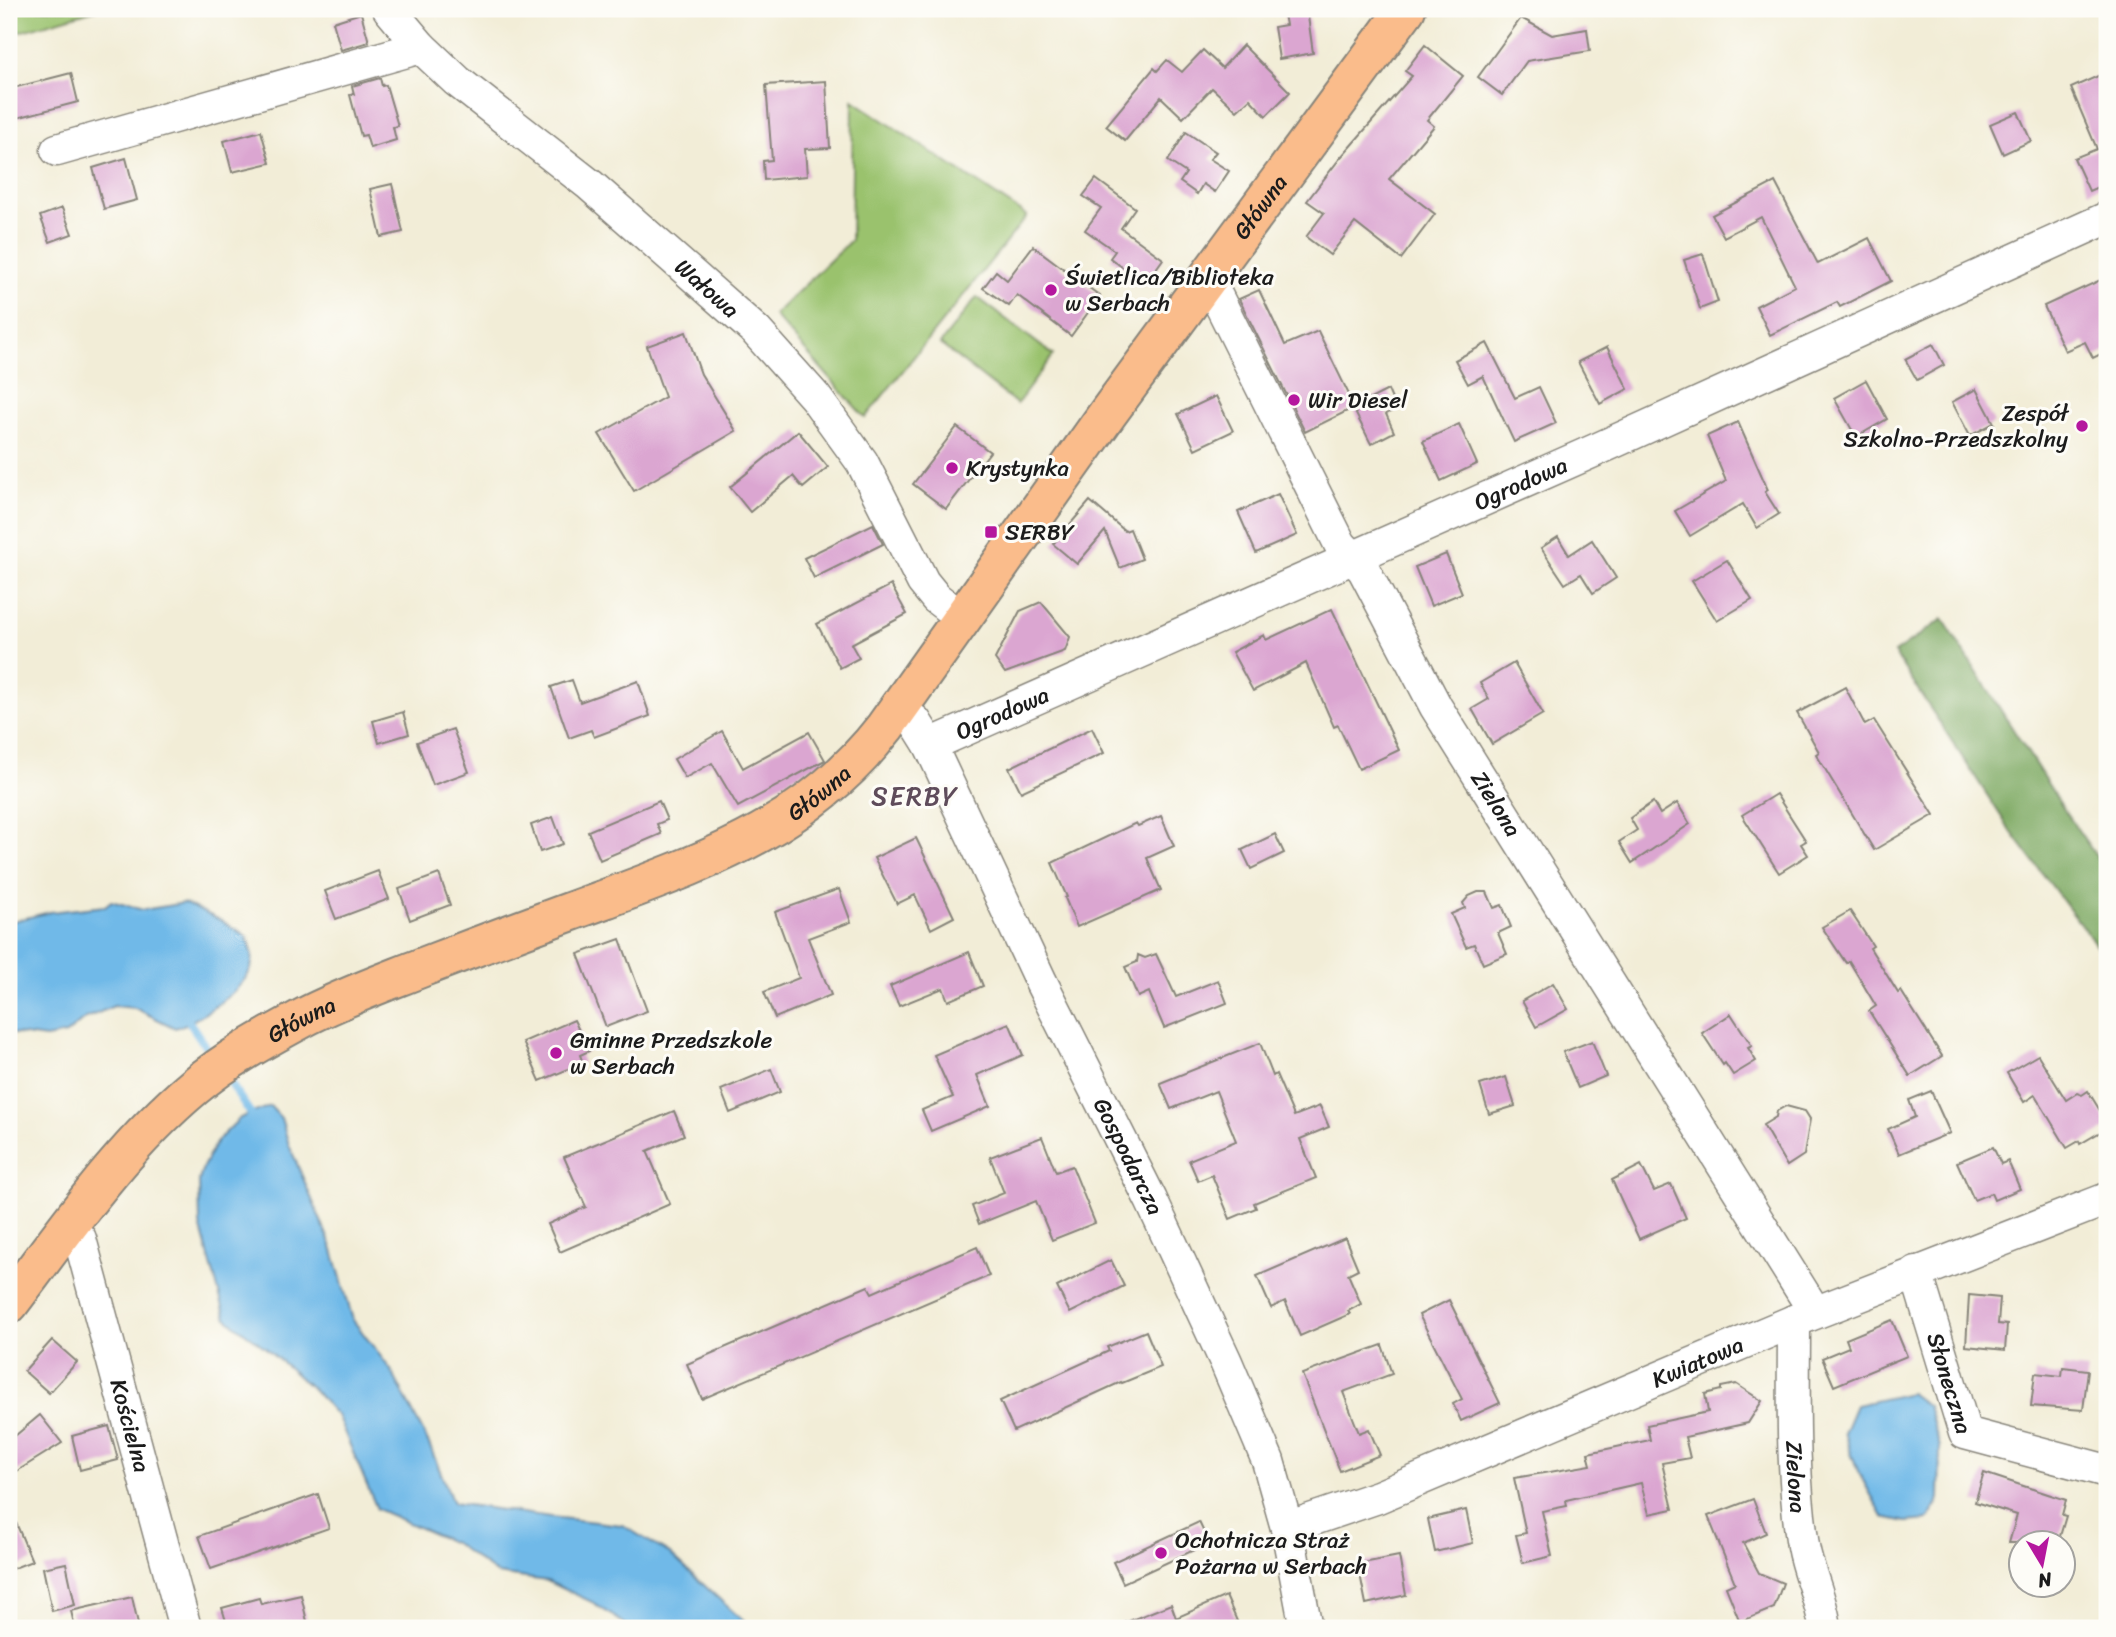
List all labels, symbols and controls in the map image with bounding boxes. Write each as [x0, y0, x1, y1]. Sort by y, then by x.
street label: Główna [1222, 165, 1299, 249]
street label: Wałowa [665, 248, 749, 329]
place label: Świetlica/Biblioteka w Serbach [1065, 257, 1274, 324]
marker: Świetlica/Biblioteka w Serbach [1043, 282, 1059, 298]
place label: Wir Diesel [1308, 380, 1408, 421]
marker: Wir Diesel [1286, 392, 1302, 408]
place label: Zespół Szkolno-Przedszkolny [1844, 393, 2069, 460]
marker: Zespół Szkolno-Przedszkolny [2074, 418, 2090, 434]
street label: Ogrodowa [1467, 445, 1575, 523]
place label: Krystynka [966, 448, 1069, 489]
marker: Krystynka [944, 460, 960, 476]
place label: SERBY [1005, 512, 1075, 553]
marker: SERBY [983, 524, 999, 540]
street label: Ogrodowa [949, 674, 1056, 752]
street label: Główna [779, 755, 862, 832]
street label: Zielona [1459, 762, 1533, 845]
district label: SERBY [871, 773, 959, 819]
street label: Główna [259, 985, 343, 1055]
place label: Gminne Przedszkole w Serbach [570, 1020, 773, 1087]
marker: Gminne Przedszkole w Serbach [548, 1045, 564, 1061]
street label: Gospodarcza [1081, 1090, 1175, 1222]
street label: Kwiatowa [1645, 1325, 1750, 1400]
street label: Słoneczna [1915, 1327, 1984, 1439]
street label: Kościelna [98, 1374, 162, 1477]
street label: Zielona [1773, 1440, 1819, 1515]
place label: Ochotnicza Straż Pożarna w Serbach [1175, 1520, 1367, 1587]
north arrow [2008, 1528, 2078, 1598]
marker: Ochotnicza Straż Pożarna w Serbach [1153, 1545, 1169, 1561]
text: N [2035, 1563, 2055, 1598]

